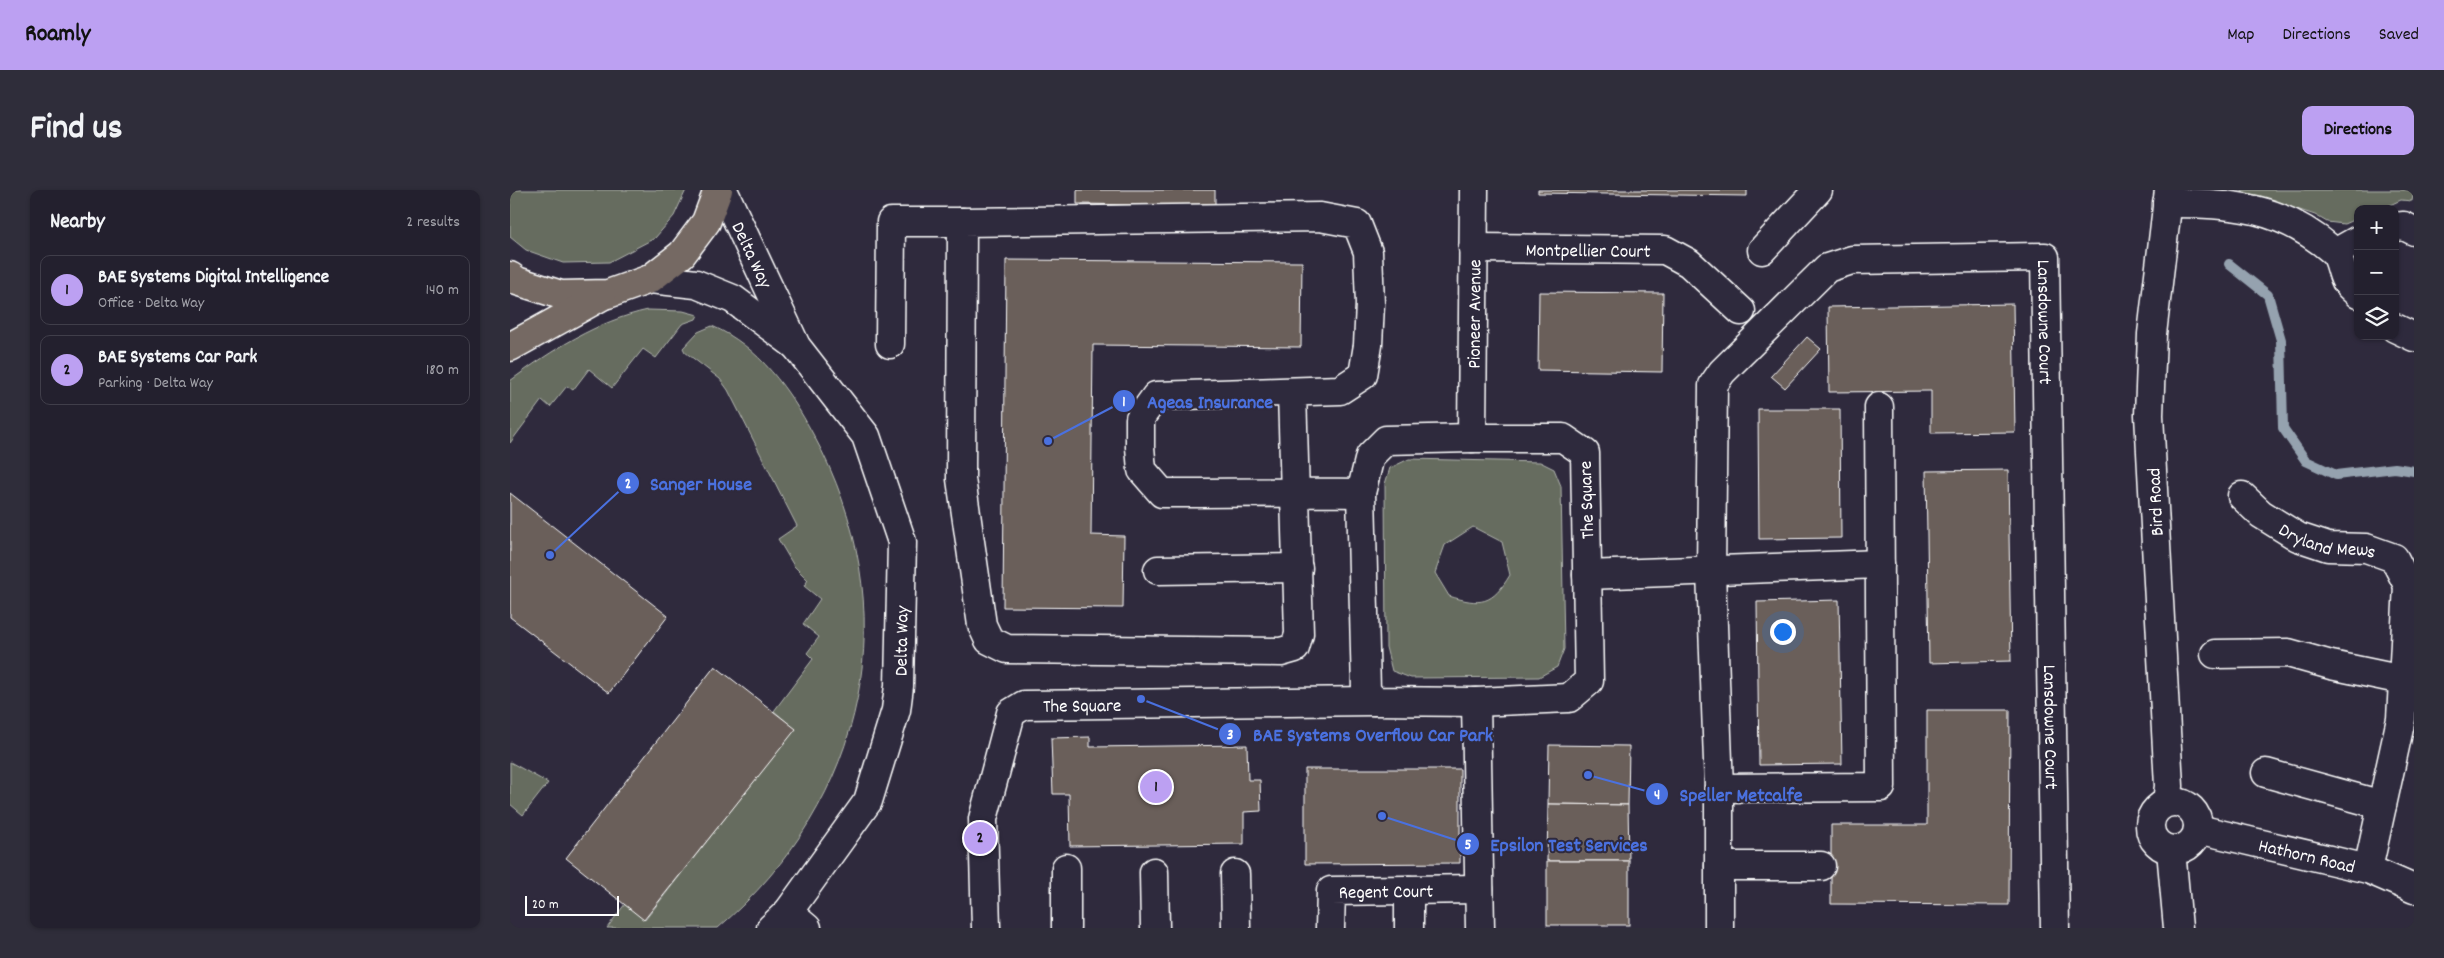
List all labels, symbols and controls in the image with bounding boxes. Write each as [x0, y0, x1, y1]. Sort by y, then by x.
text: Roamly [25, 18, 91, 52]
text: Map [2227, 23, 2254, 48]
text: Directions [2282, 23, 2351, 48]
text: Saved [2379, 23, 2419, 48]
text: Find us [30, 105, 122, 155]
button: Directions [2302, 106, 2414, 155]
map controls [2354, 205, 2399, 340]
button: + [2354, 205, 2399, 250]
text: Nearby [50, 208, 105, 238]
text: 2 results [406, 211, 460, 234]
street label: Delta Way [723, 218, 777, 294]
street label: Montpellier Court [1525, 239, 1651, 267]
button: − [2354, 250, 2399, 295]
street label: Pioneer Avenue [1463, 259, 1490, 369]
street label: Lansdowne Court [2028, 259, 2057, 385]
text: BAE Systems Digital Intelligence [98, 265, 329, 292]
text: 1 [65, 279, 69, 302]
text: 140 m [425, 279, 459, 302]
text: Office · Delta Way [98, 292, 204, 315]
button: layers [2354, 295, 2399, 340]
text: BAE Systems Car Park [98, 345, 257, 372]
text: 2 [64, 359, 71, 382]
text: 180 m [426, 359, 459, 382]
text: Parking · Delta Way [98, 372, 213, 395]
callout: Ageas Insurance [1112, 384, 1283, 419]
text: Ageas Insurance [1147, 390, 1273, 418]
text: 1 [1122, 392, 1126, 414]
street label: The Square [1574, 460, 1603, 540]
callout: Sanger House [615, 465, 762, 500]
street label: Bird Road [2142, 467, 2173, 537]
text: Sanger House [650, 472, 752, 500]
text: 2 [625, 474, 631, 496]
street label: Dryland Mews [2272, 518, 2379, 568]
street label: Delta Way [889, 605, 918, 677]
your location [1770, 619, 1796, 645]
street label: Lansdowne Court [2034, 664, 2063, 790]
street label: The Square [1043, 694, 1121, 722]
callout: BAE Systems Overflow Car Park [1218, 717, 1503, 752]
text: BAE Systems Overflow Car Park [1253, 723, 1493, 751]
text: 3 [1227, 725, 1234, 747]
pin: 1 [1140, 768, 1172, 806]
callout: Speller Metcalfe [1644, 777, 1812, 812]
text: Speller Metcalfe [1679, 783, 1803, 811]
text: 4 [1654, 785, 1660, 807]
pin: 2 [964, 819, 996, 857]
callout: Epsilon Test Services [1455, 826, 1657, 861]
text: Epsilon Test Services [1490, 833, 1648, 861]
street label: Hathorn Road [2255, 834, 2357, 882]
text: 5 [1465, 835, 1472, 857]
street label: Regent Court [1339, 880, 1434, 908]
scale bar [525, 893, 619, 916]
text: 20 m [532, 895, 559, 915]

